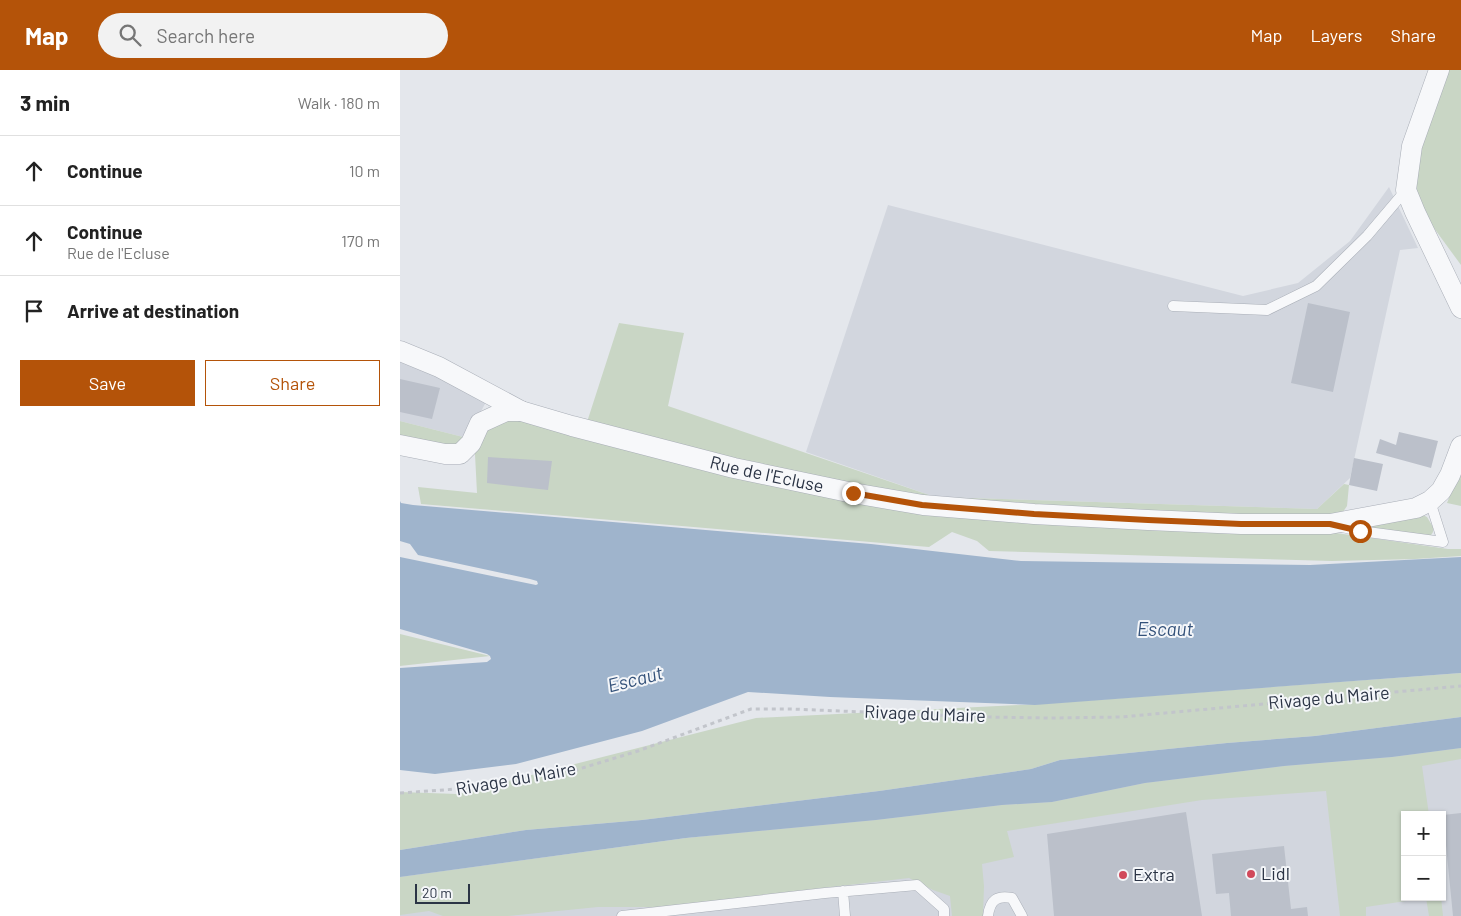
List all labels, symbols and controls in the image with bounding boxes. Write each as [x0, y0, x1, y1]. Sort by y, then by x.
search box [98, 13, 448, 58]
text: Map [25, 21, 68, 50]
icon: search [116, 21, 144, 49]
text: Search here [156, 24, 255, 47]
text: Map [1250, 24, 1282, 46]
text: Layers [1310, 24, 1363, 46]
text: Share [1391, 24, 1436, 46]
text: 3 min [20, 90, 70, 115]
text: Walk · 180 m [298, 93, 380, 112]
icon: ahead [20, 157, 48, 185]
text: Continue [67, 159, 143, 182]
text: 10 m [349, 161, 380, 180]
text: Continue [67, 220, 143, 243]
icon: ahead [20, 227, 48, 255]
text: 170 m [341, 231, 380, 250]
text: Rue de l'Ecluse [67, 243, 170, 262]
icon: arrive [20, 297, 48, 325]
text: Arrive at destination [67, 299, 239, 322]
button: Save [20, 360, 195, 406]
button: Share [205, 360, 380, 406]
street label: Rue de l'Ecluse [708, 450, 826, 497]
route end [842, 482, 865, 505]
route start [1349, 520, 1372, 543]
water label: Escaut [1137, 617, 1193, 640]
water label: Escaut [605, 660, 665, 696]
street label: Rivage du Maire [1267, 681, 1391, 713]
street label: Rivage du Maire [864, 700, 986, 726]
street label: Rivage du Maire [454, 757, 578, 799]
map controls [1401, 811, 1446, 901]
button: + [1401, 811, 1446, 856]
button: − [1401, 856, 1446, 901]
place label: Lidl [1261, 862, 1290, 884]
place label: Extra [1133, 863, 1175, 885]
marker: Lidl [1245, 868, 1257, 880]
marker: Extra [1117, 869, 1129, 881]
scale bar [415, 881, 470, 904]
text: 20 m [422, 884, 452, 901]

